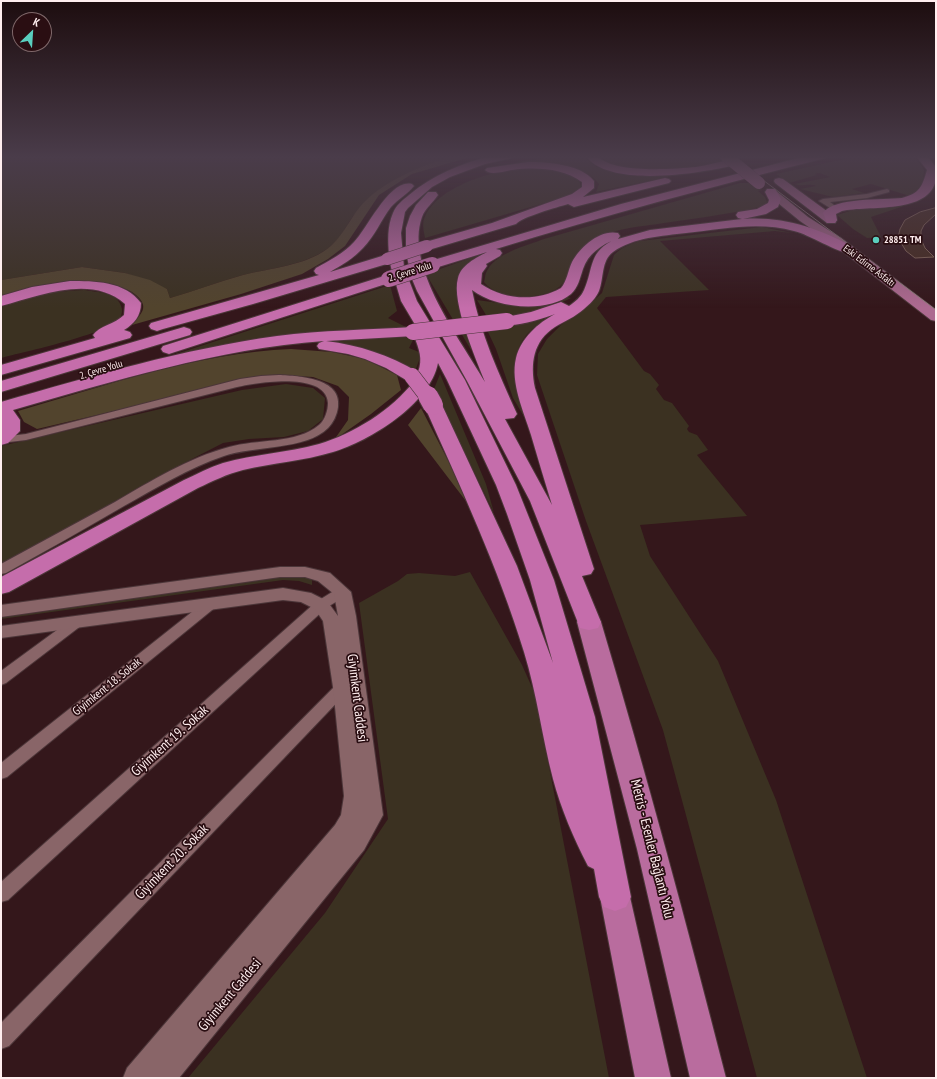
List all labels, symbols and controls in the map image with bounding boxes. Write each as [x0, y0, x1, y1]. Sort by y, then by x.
north arrow [12, 12, 52, 52]
text: K [31, 14, 42, 30]
place label: 28851 TM [884, 234, 921, 246]
marker: 28851 TM [871, 235, 881, 245]
street label: Eski Edirne Asfaltı [841, 243, 897, 289]
street label: 2. Çevre Yolu [387, 259, 433, 285]
street label: 2. Çevre Yolu [78, 358, 124, 382]
street label: Giyimkent Caddesi [343, 653, 371, 743]
street label: Giyimkent 18. Sokak [70, 655, 144, 719]
street label: Giyimkent 19. Sokak [128, 702, 212, 780]
street label: Metris - Esenler Bağlantı Yolu [627, 778, 677, 920]
street label: Giyimkent 20. Sokak [132, 821, 212, 903]
street label: Giyimkent Caddesi [195, 956, 265, 1034]

